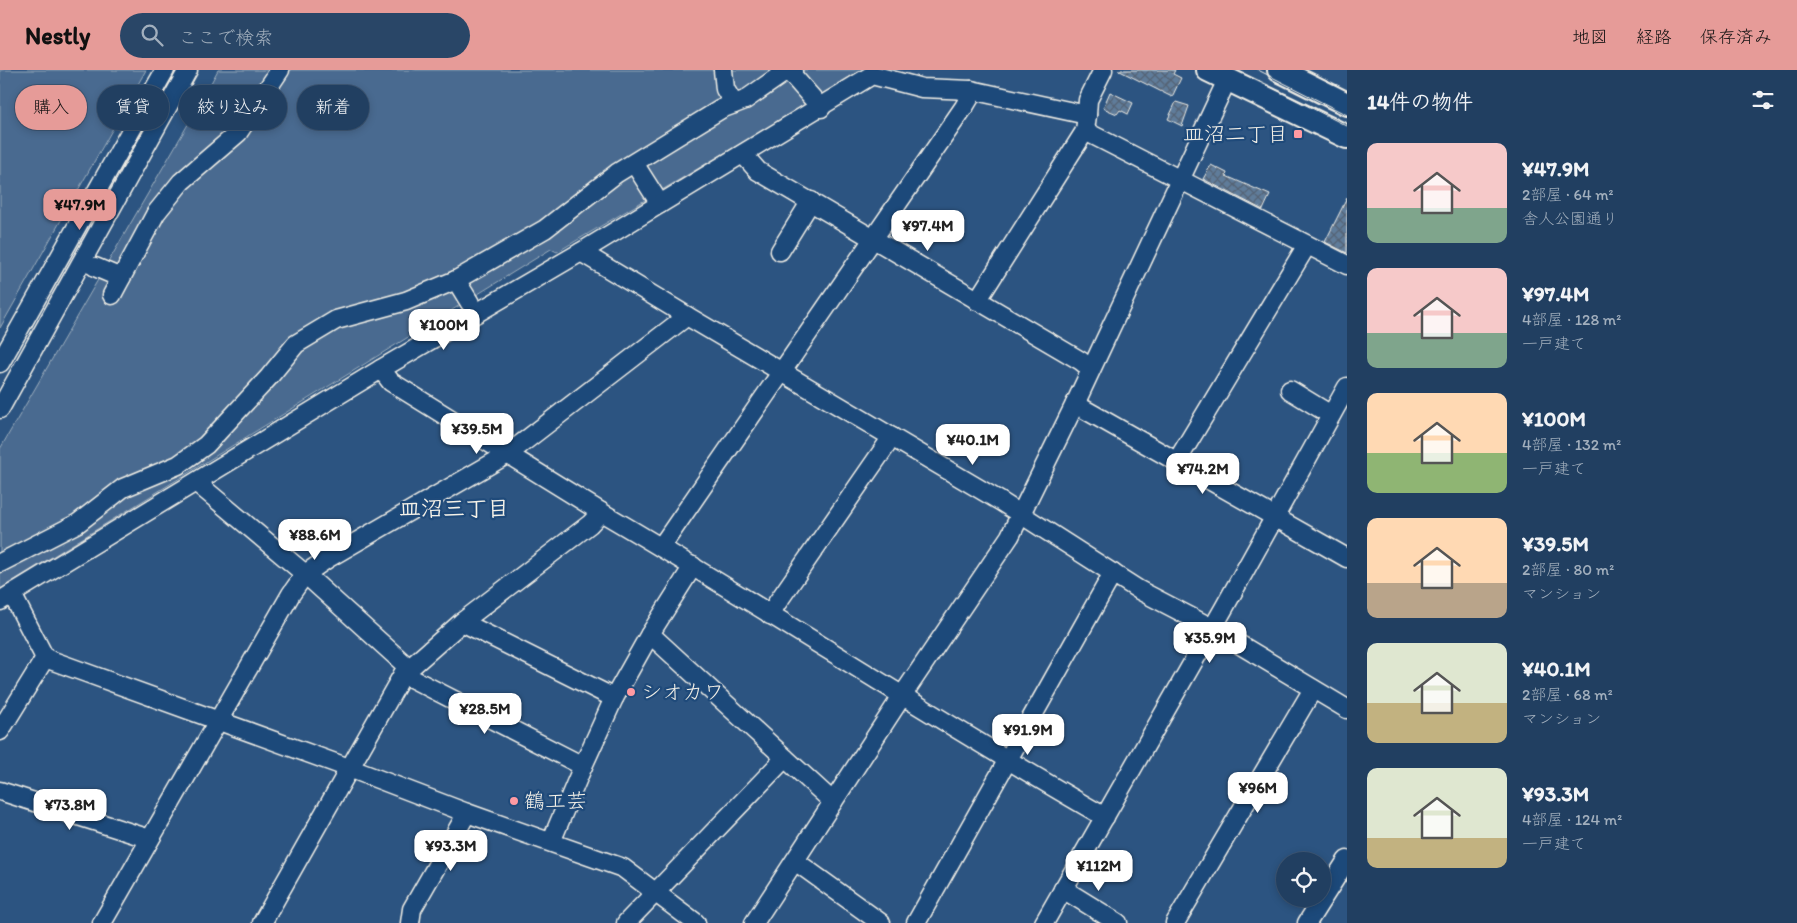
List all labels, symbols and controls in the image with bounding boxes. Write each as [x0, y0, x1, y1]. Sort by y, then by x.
search box [120, 13, 470, 58]
text: Nestly [25, 21, 90, 50]
icon: search [138, 21, 166, 49]
text: ここで検索 [178, 26, 273, 49]
text: 地図 [1572, 26, 1608, 48]
text: 経路 [1636, 26, 1672, 48]
text: 保存済み [1700, 26, 1772, 48]
chip: 購入 [15, 85, 87, 130]
chip: 賃貸 [97, 85, 169, 130]
chip: 絞り込み [179, 85, 287, 130]
chip: 新着 [297, 85, 369, 130]
icon: filters [1749, 86, 1777, 114]
text: 14件の物件 [1367, 89, 1473, 114]
place label: 皿沼二丁目 [1183, 121, 1288, 146]
marker: 皿沼二丁目 [1292, 128, 1304, 140]
text: ¥47.9M [1522, 156, 1589, 181]
icon: home [1407, 163, 1467, 223]
text: 2部屋 · 64 m² [1522, 185, 1614, 204]
pin: ¥47.9M [39, 189, 121, 231]
text: ¥47.9M [54, 195, 106, 214]
text: 舎人公園通り [1522, 209, 1618, 228]
pin: ¥97.4M [887, 210, 969, 252]
text: ¥97.4M [902, 216, 954, 235]
text: ¥97.4M [1522, 281, 1589, 306]
icon: home [1407, 288, 1467, 348]
pin: ¥100M [409, 308, 479, 351]
text: 4部屋 · 128 m² [1522, 310, 1621, 329]
text: ¥100M [420, 315, 468, 334]
text: 一戸建て [1522, 334, 1586, 353]
text: ¥100M [1522, 406, 1586, 431]
pin: ¥39.5M [436, 412, 518, 455]
icon: home [1407, 413, 1467, 473]
text: ¥39.5M [452, 419, 502, 438]
pin: ¥40.1M [932, 424, 1014, 466]
text: ¥40.1M [947, 430, 999, 449]
text: 4部屋 · 132 m² [1522, 435, 1621, 454]
pin: ¥74.2M [1162, 452, 1244, 495]
text: ¥74.2M [1177, 459, 1229, 478]
text: 一戸建て [1522, 459, 1586, 478]
district label: 皿沼三丁目 [399, 495, 509, 522]
pin: ¥88.6M [274, 518, 356, 561]
text: ¥88.6M [289, 525, 341, 544]
text: ¥39.5M [1522, 531, 1589, 556]
icon: home [1407, 538, 1467, 598]
text: 2部屋 · 80 m² [1522, 560, 1614, 579]
text: マンション [1522, 584, 1601, 603]
pin: ¥35.9M [1169, 622, 1251, 664]
text: ¥35.9M [1185, 628, 1235, 647]
text: ¥40.1M [1522, 656, 1591, 681]
icon: home [1407, 663, 1467, 723]
place label: シオカワ [641, 679, 725, 704]
text: 2部屋 · 68 m² [1522, 685, 1613, 704]
marker: シオカワ [625, 686, 637, 698]
pin: ¥28.5M [444, 692, 526, 735]
text: ¥28.5M [459, 699, 511, 718]
text: マンション [1522, 709, 1601, 728]
pin: ¥91.9M [987, 714, 1069, 756]
text: ¥91.9M [1003, 720, 1053, 739]
pin: ¥96M [1228, 772, 1288, 814]
text: ¥96M [1239, 778, 1277, 797]
text: ¥93.3M [1522, 781, 1589, 806]
pin: ¥73.8M [29, 788, 111, 831]
place label: 鶴工芸 [524, 788, 587, 813]
icon: home [1407, 788, 1467, 848]
text: ¥73.8M [45, 795, 95, 814]
marker: 鶴工芸 [508, 795, 520, 807]
text: 4部屋 · 124 m² [1522, 810, 1622, 829]
pin: ¥93.3M [410, 830, 492, 872]
text: 一戸建て [1522, 834, 1586, 853]
text: ¥93.3M [425, 836, 477, 855]
pin: ¥112M [1064, 850, 1134, 892]
map controls [1276, 852, 1331, 907]
button: locate [1276, 852, 1331, 907]
text: ¥112M [1077, 856, 1121, 875]

